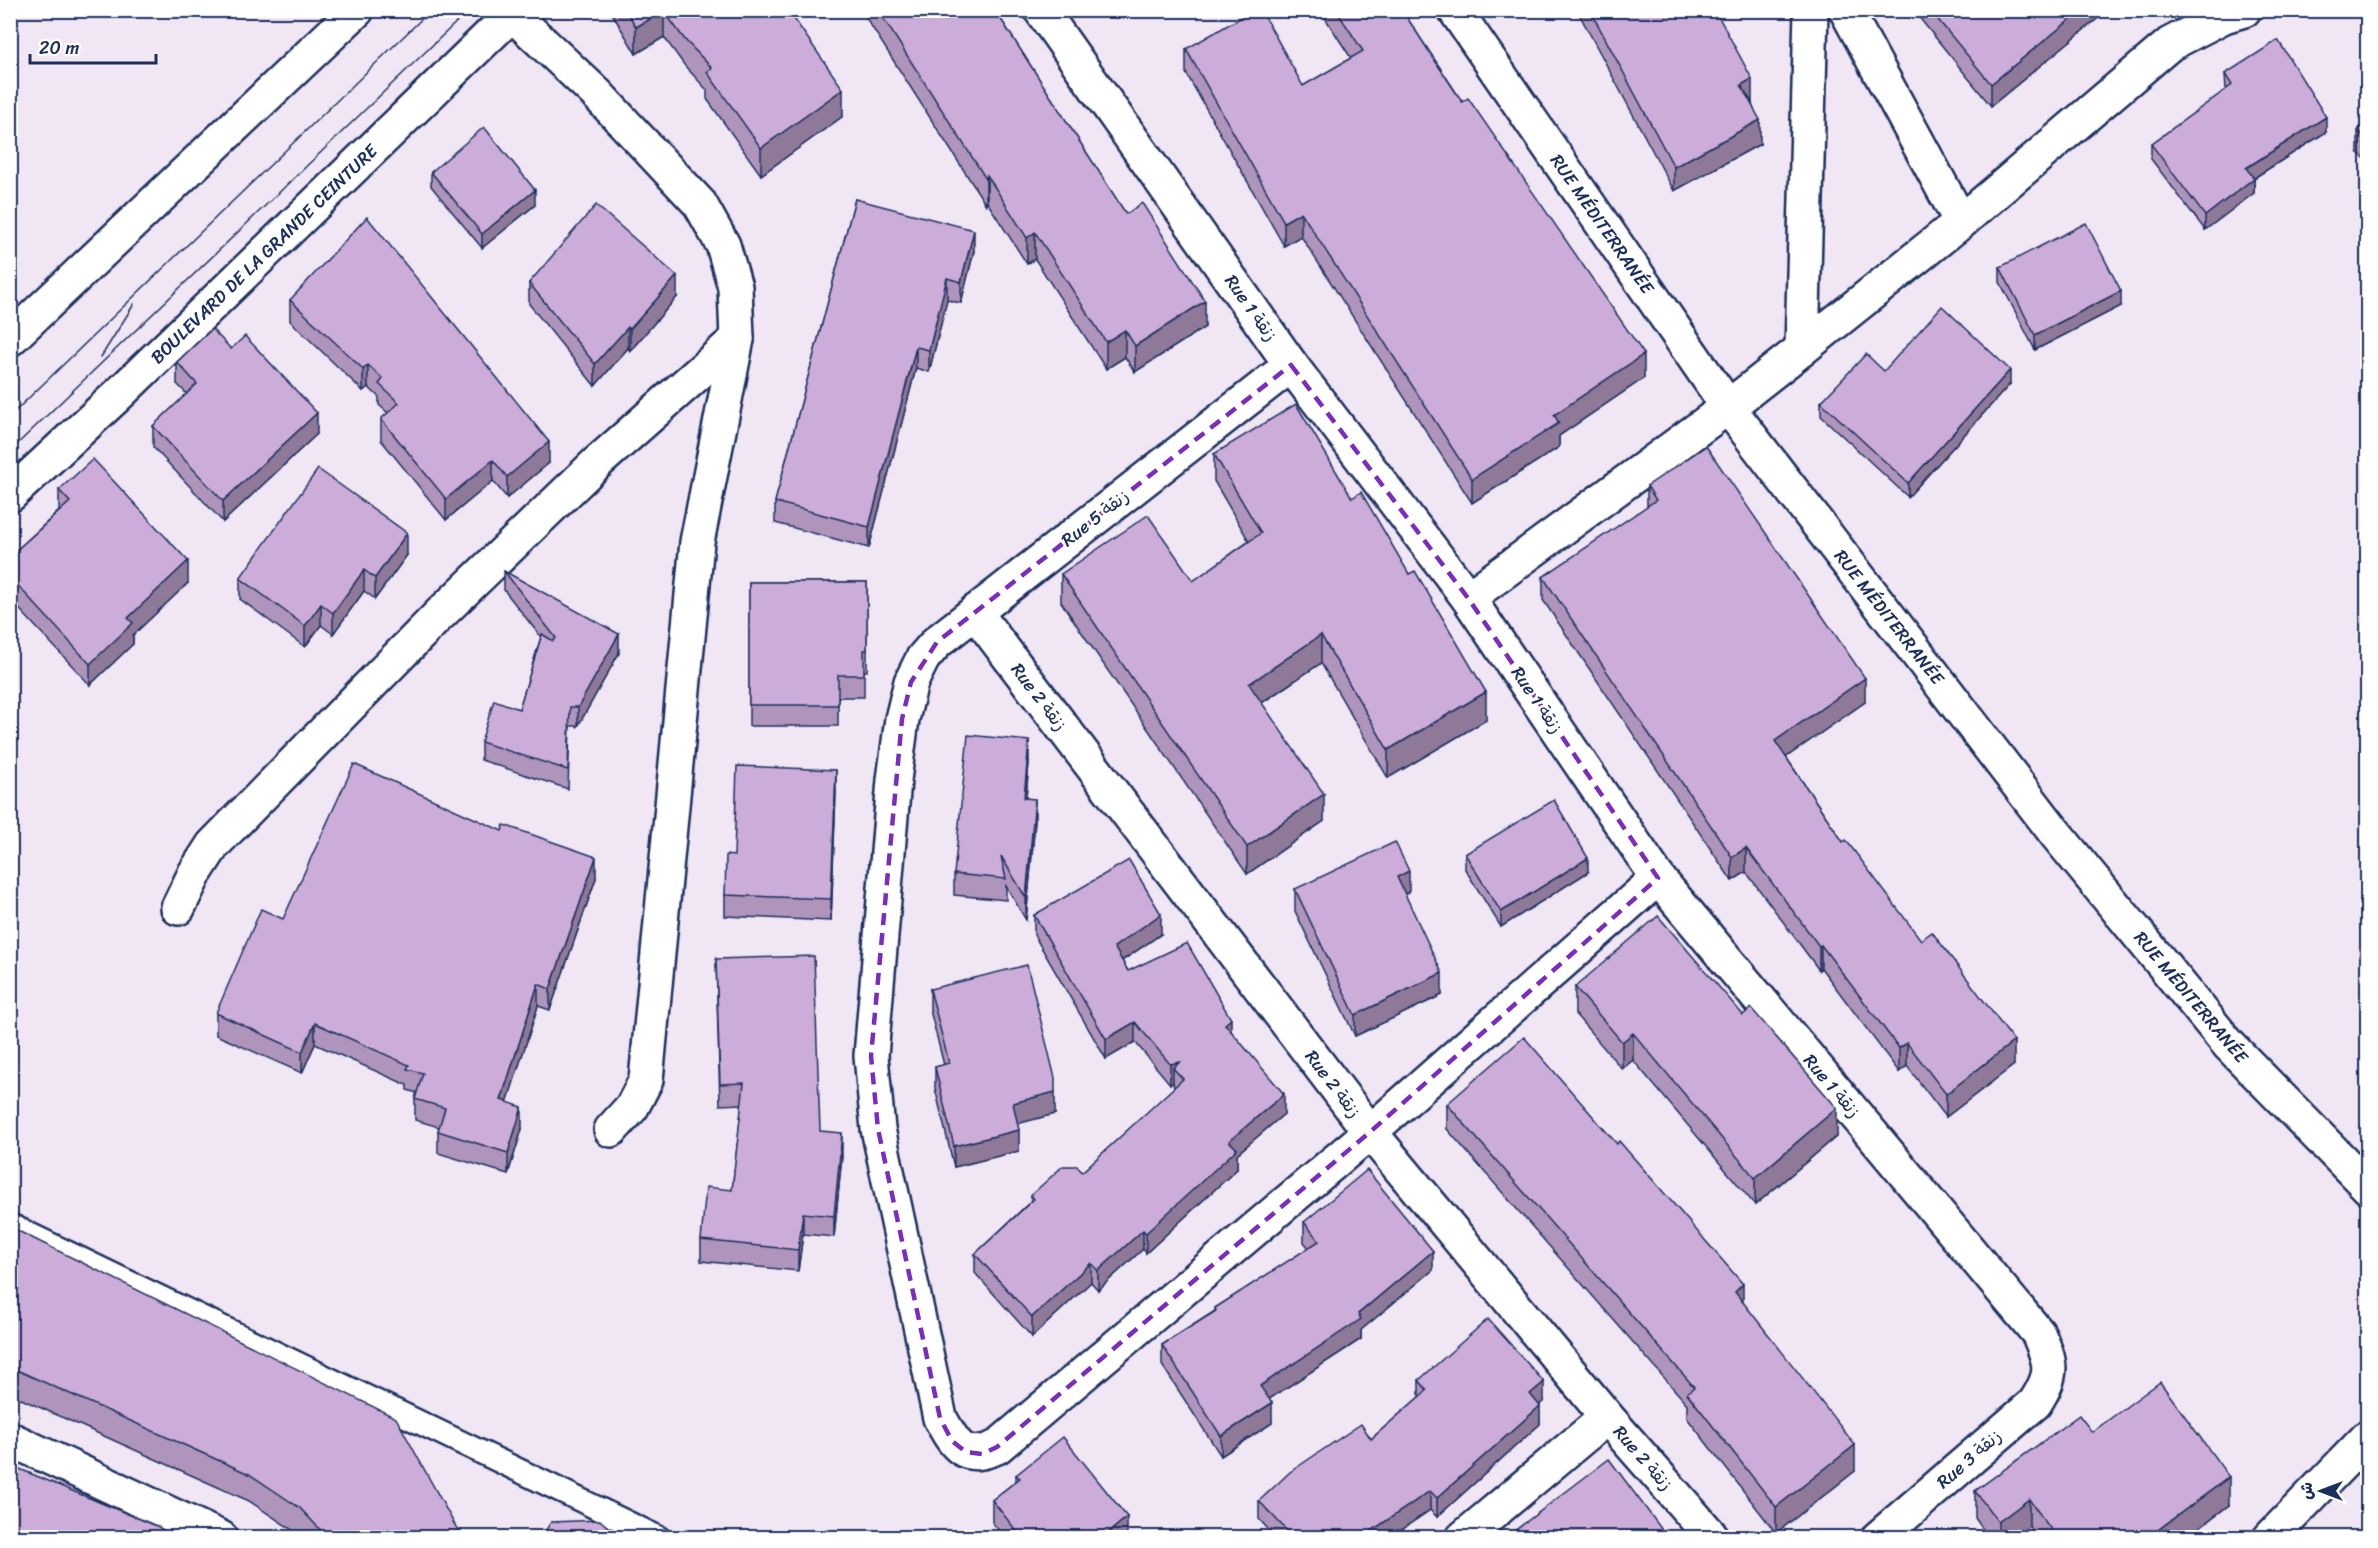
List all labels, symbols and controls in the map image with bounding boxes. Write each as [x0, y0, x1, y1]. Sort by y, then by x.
scale bar [30, 27, 156, 65]
text: 20 m [39, 32, 79, 64]
street label: BOULEVARD DE LA GRANDE CEINTURE [143, 135, 386, 372]
street label: RUE MÉDITERRANÉE [1542, 147, 1663, 302]
street label: Rue 1 زنقة [1216, 268, 1286, 348]
street label: Rue 5 زنقة [1054, 481, 1136, 555]
street label: RUE MÉDITERRANÉE [1826, 542, 1953, 693]
street label: Rue 2 زنقة [1002, 656, 1076, 738]
street label: Rue 1 زنقة [1502, 659, 1572, 741]
street label: RUE MÉDITERRANÉE [2126, 924, 2257, 1071]
street label: Rue 2 زنقة [1296, 1043, 1370, 1125]
street label: Rue 1 زنقة [1795, 1046, 1869, 1126]
street label: Rue 2 زنقة [1605, 1418, 1681, 1498]
street label: Rue 3 زنقة [1929, 1421, 2009, 1497]
north arrow [2291, 1461, 2351, 1521]
text: ش [2292, 1482, 2321, 1500]

